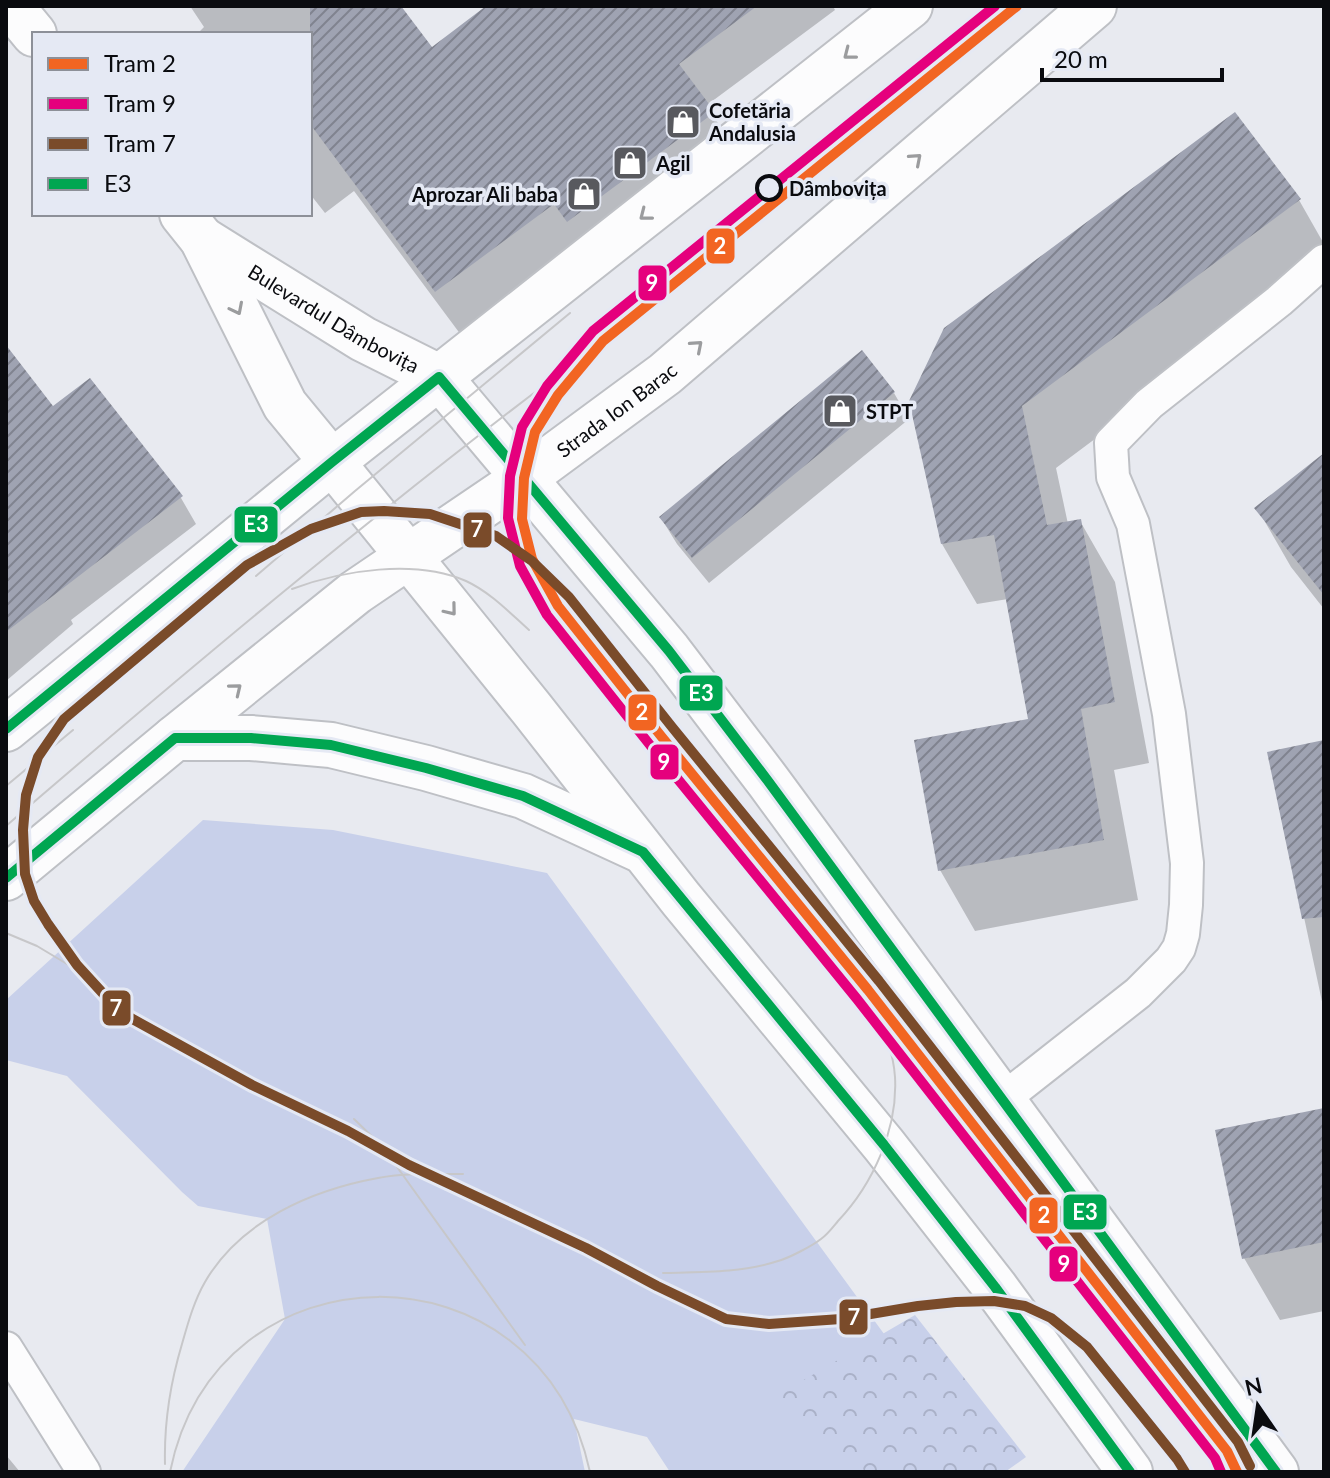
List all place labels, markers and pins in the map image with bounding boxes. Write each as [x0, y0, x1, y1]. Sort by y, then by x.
place label: Cofetăria Andalusia [708, 98, 796, 145]
shop icon: Cofetăria Andalusia [664, 103, 702, 141]
shop icon: Agil [611, 144, 649, 182]
place label: Agil [655, 151, 691, 175]
shop icon: Aprozar Ali baba [565, 175, 603, 213]
marker: Dâmbovița [756, 175, 782, 201]
place label: Dâmbovița [789, 176, 887, 200]
place label: Aprozar Ali baba [411, 182, 558, 206]
shop icon: STPT [821, 392, 859, 430]
place label: STPT [866, 399, 913, 423]

